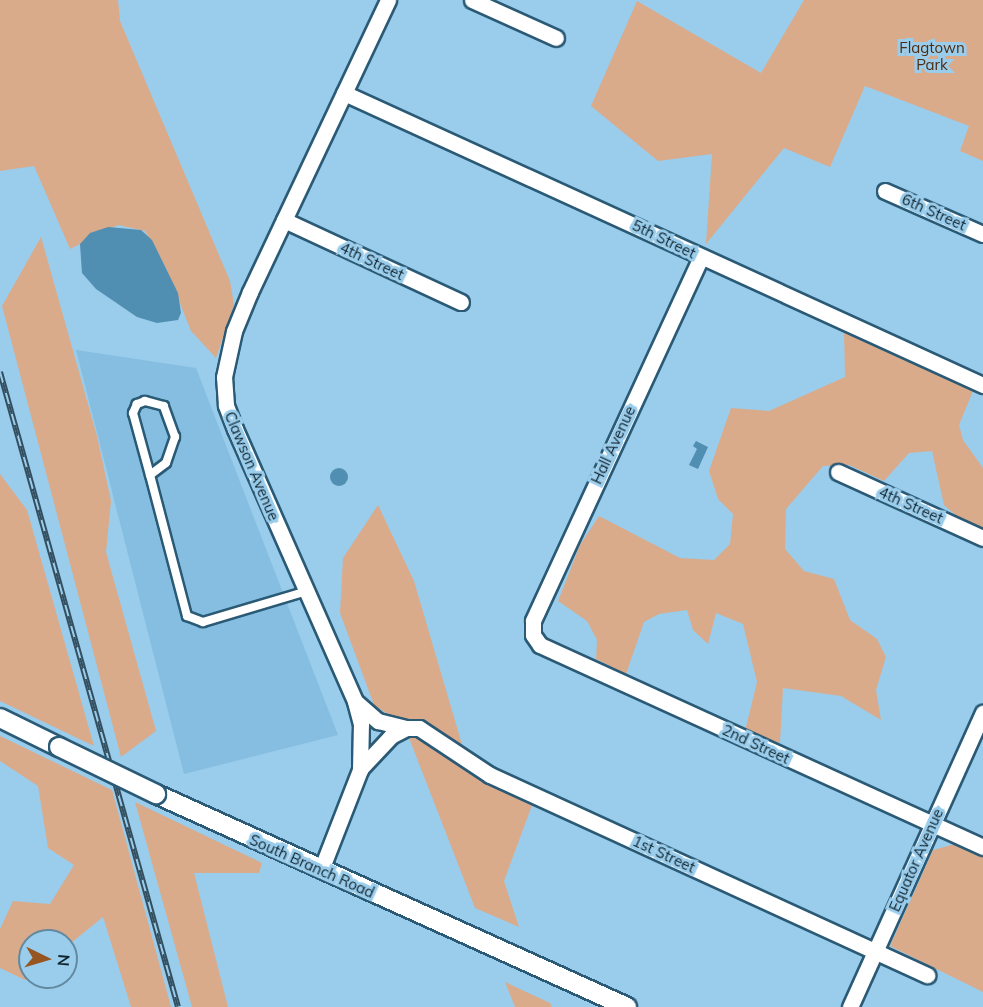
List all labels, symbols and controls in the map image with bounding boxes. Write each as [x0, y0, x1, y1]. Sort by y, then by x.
park label: Flagtown Park [899, 38, 965, 73]
street label: 6th Street [899, 190, 969, 234]
street label: 5th Street [629, 216, 699, 262]
street label: 4th Street [337, 238, 407, 284]
street label: Hall Avenue [587, 403, 639, 487]
street label: Clawson Avenue [221, 409, 283, 523]
street label: 4th Street [876, 483, 946, 527]
street label: 2nd Street [719, 721, 793, 767]
street label: Equator Avenue [885, 806, 947, 914]
street label: South Branch Road [247, 830, 377, 902]
street label: 1st Street [630, 832, 698, 876]
north arrow [18, 929, 78, 989]
text: N [53, 953, 74, 967]

